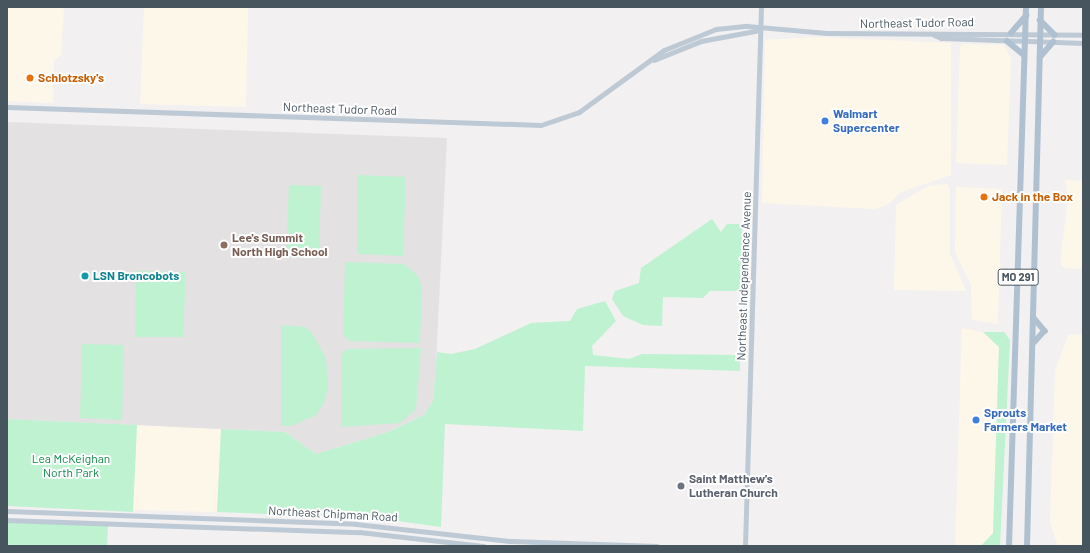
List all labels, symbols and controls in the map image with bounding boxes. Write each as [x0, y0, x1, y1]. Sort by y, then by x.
street label: Northeast Tudor Road [860, 15, 974, 31]
place label: Schlotzsky's [38, 71, 104, 85]
marker: Schlotzsky's [25, 73, 35, 83]
street label: Northeast Tudor Road [283, 100, 397, 118]
place label: Walmart Supercenter [833, 107, 900, 135]
marker: Walmart Supercenter [820, 116, 830, 126]
place label: Jack in the Box [992, 190, 1073, 204]
street label: Northeast Independence Avenue [734, 191, 754, 361]
marker: Jack in the Box [979, 192, 989, 202]
place label: Lee's Summit North High School [232, 231, 327, 259]
marker: Lee's Summit North High School [219, 240, 229, 250]
road number: MO 291 [997, 268, 1039, 286]
place label: LSN Broncobots [93, 269, 179, 283]
marker: LSN Broncobots [80, 271, 90, 281]
place label: Sprouts Farmers Market [984, 406, 1067, 434]
marker: Sprouts Farmers Market [971, 415, 981, 425]
park label: Lea McKeighan North Park [32, 452, 110, 480]
place label: Saint Matthew's Lutheran Church [689, 472, 778, 500]
marker: Saint Matthew's Lutheran Church [676, 481, 686, 491]
street label: Northeast Chipman Road [268, 503, 398, 525]

